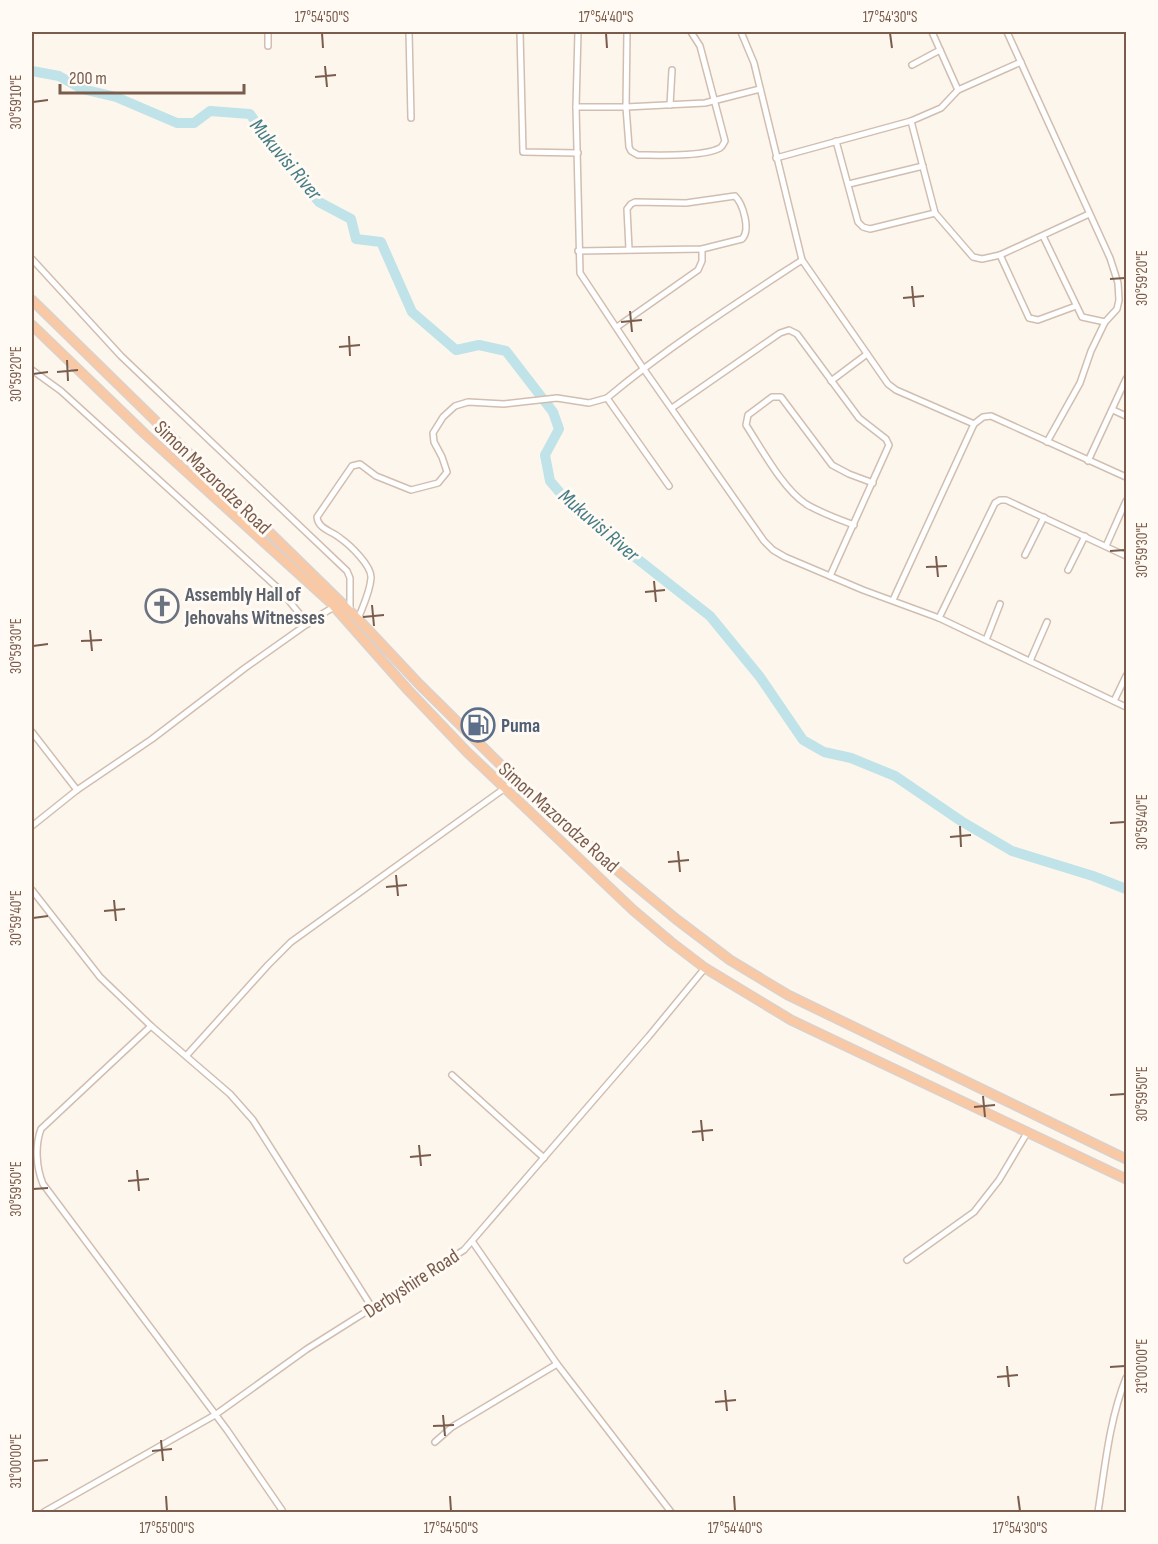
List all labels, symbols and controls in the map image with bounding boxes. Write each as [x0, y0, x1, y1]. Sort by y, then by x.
text: 17°54'50"S [295, 8, 349, 27]
text: 17°54'40"S [579, 8, 633, 27]
text: 17°54'30"S [863, 8, 917, 27]
scale bar [60, 57, 244, 95]
text: 200 m [69, 68, 107, 89]
text: 30°59'10"E [7, 75, 26, 129]
water label: Mukuvisi River [244, 113, 328, 206]
text: 30°59'20"E [1133, 250, 1152, 306]
text: 30°59'20"E [7, 346, 26, 402]
street label: Simon Mazorodze Road [149, 416, 276, 540]
water label: Mukuvisi River [553, 484, 645, 568]
text: 30°59'30"E [1133, 522, 1152, 578]
place label: Assembly Hall of Jehovahs Witnesses [184, 583, 325, 630]
church icon: Assembly Hall of Jehovahs Witnesses [144, 588, 180, 624]
text: 30°59'30"E [7, 618, 26, 674]
fuel station icon: Puma [460, 707, 496, 743]
place label: Puma [501, 714, 540, 738]
street label: Simon Mazorodze Road [493, 757, 623, 878]
text: 30°59'40"E [1133, 794, 1152, 850]
text: 30°59'40"E [7, 890, 26, 946]
text: 30°59'50"E [1133, 1066, 1152, 1122]
text: 30°59'50"E [7, 1161, 26, 1217]
street label: Derbyshire Road [359, 1244, 464, 1324]
text: 31°00'00"E [1133, 1338, 1152, 1394]
text: 31°00'00"E [7, 1433, 26, 1489]
text: 17°55'00"S [140, 1519, 194, 1538]
text: 17°54'50"S [424, 1519, 478, 1538]
text: 17°54'40"S [708, 1519, 762, 1538]
text: 17°54'30"S [993, 1519, 1047, 1538]

